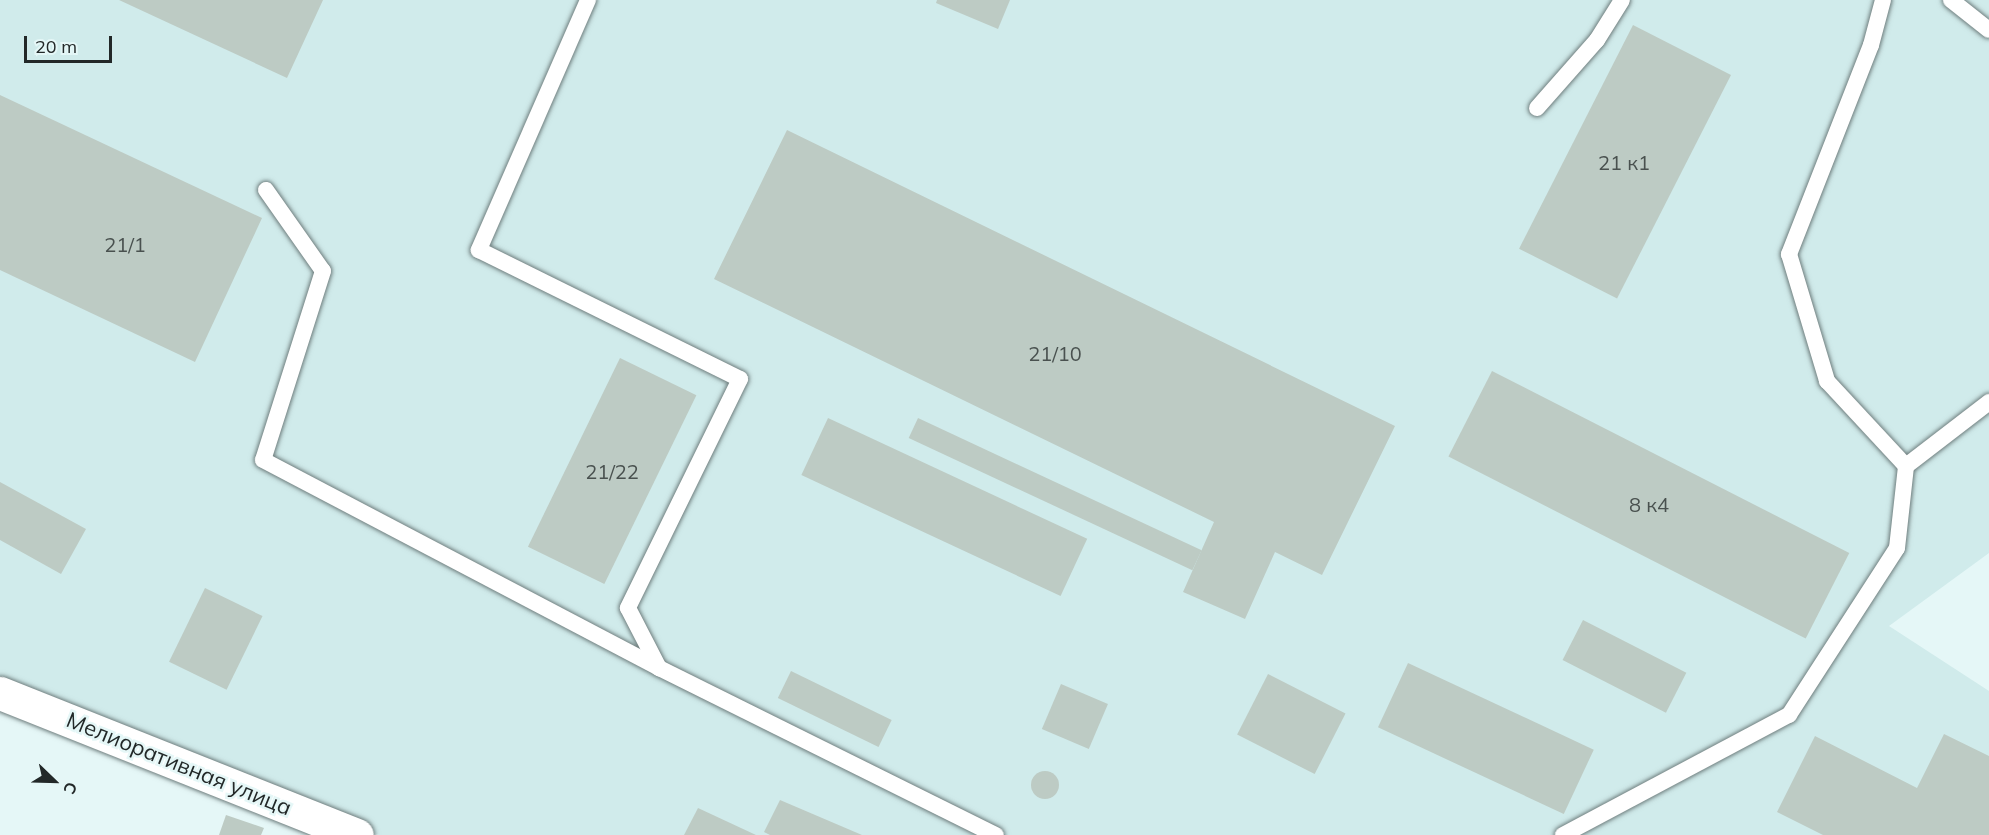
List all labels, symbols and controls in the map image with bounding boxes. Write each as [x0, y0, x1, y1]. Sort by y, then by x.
scale bar [27, 24, 116, 62]
text: 20 m [35, 35, 77, 58]
house number: 21 к1 [1598, 150, 1650, 174]
house number: 21/1 [104, 232, 146, 256]
house number: 21/10 [1028, 341, 1082, 365]
house number: 21/22 [585, 459, 639, 483]
house number: 8 к4 [1629, 492, 1669, 516]
street label: Мелиоративная улица [63, 707, 295, 821]
north arrow [24, 751, 84, 811]
text: С [59, 779, 82, 797]

